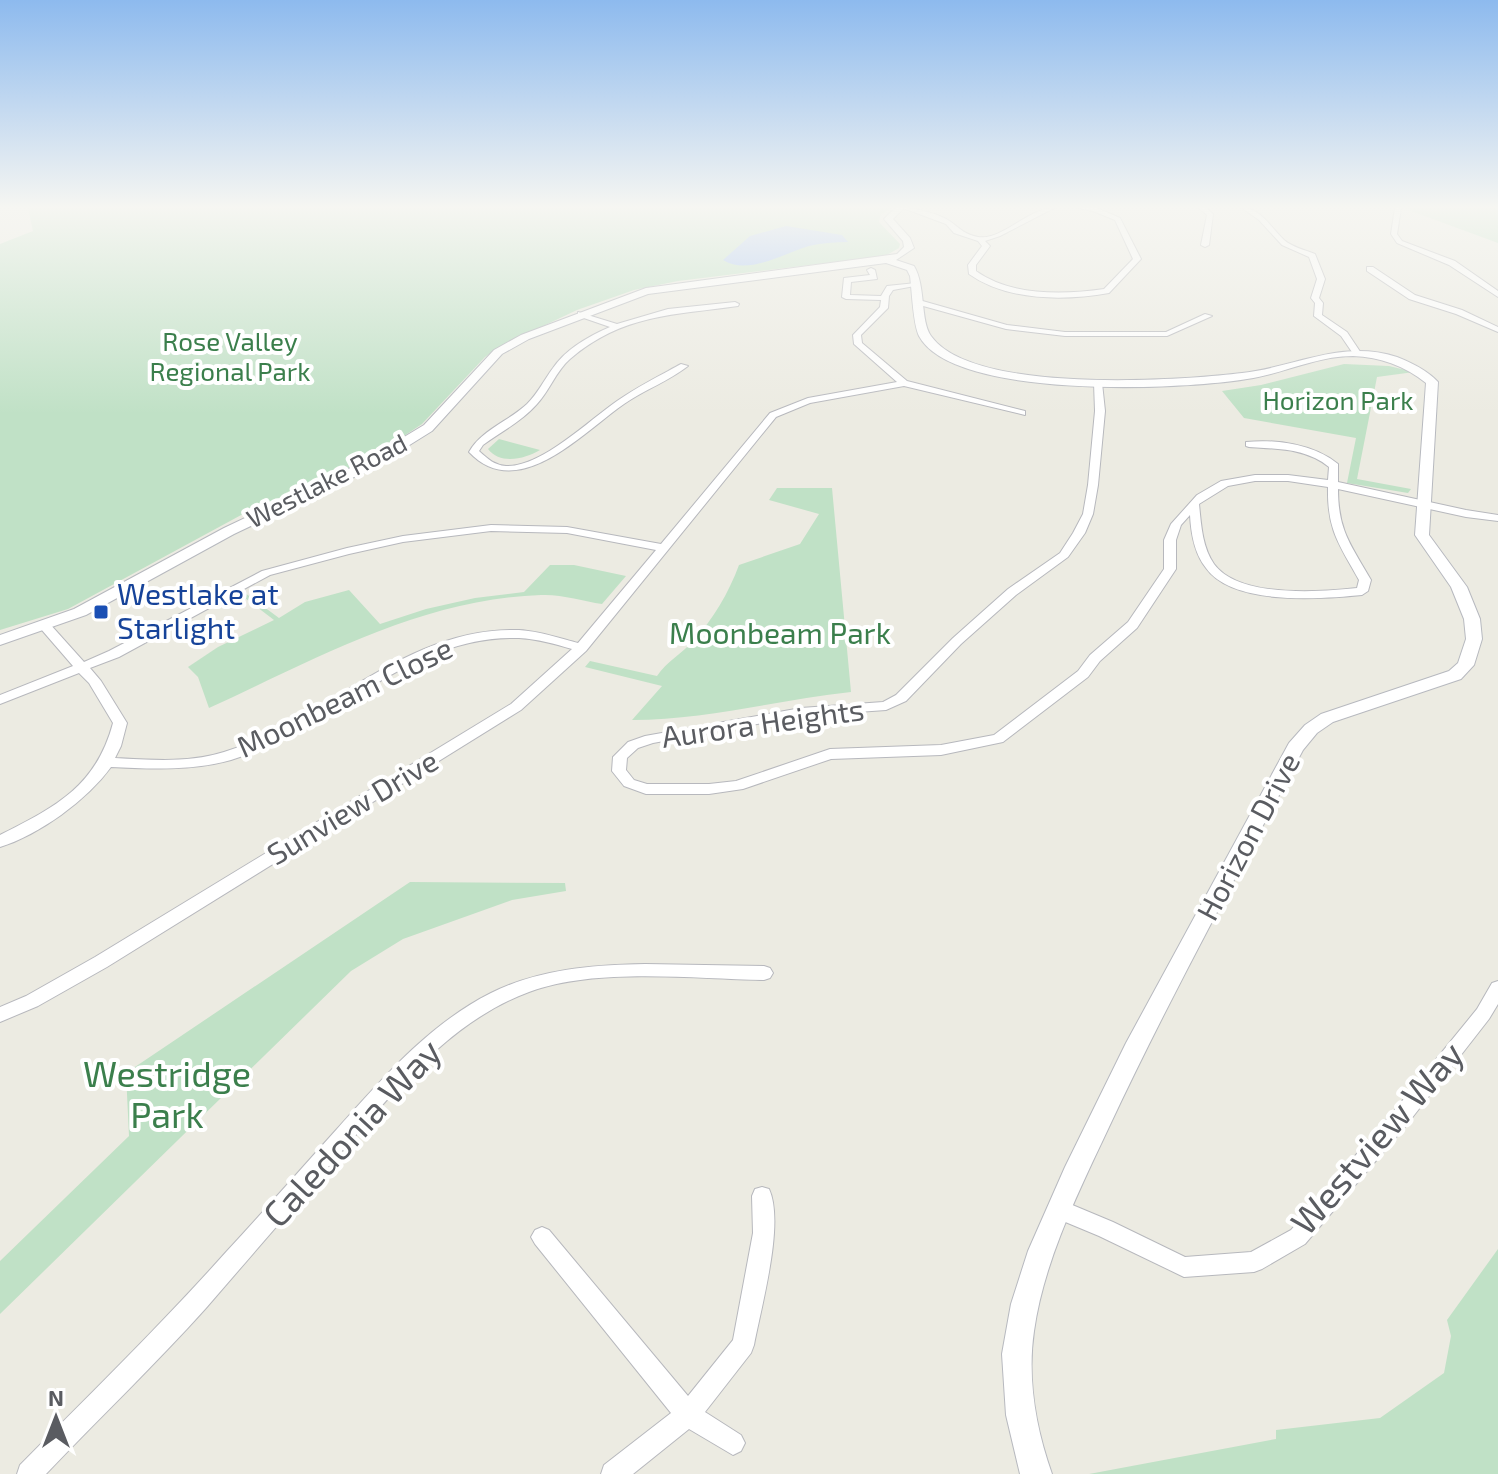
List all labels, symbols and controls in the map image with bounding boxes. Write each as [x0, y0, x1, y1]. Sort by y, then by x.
park label: Rose Valley Regional Park [149, 325, 311, 386]
park label: Horizon Park [1262, 384, 1414, 415]
street label: Westlake Road [241, 426, 412, 533]
place label: Westlake at Starlight [117, 575, 279, 645]
marker: Westlake at Starlight [92, 603, 110, 621]
park label: Moonbeam Park [669, 614, 891, 650]
street label: Moonbeam Close [231, 629, 458, 764]
street label: Aurora Heights [659, 690, 866, 754]
street label: Sunview Drive [260, 741, 444, 871]
street label: Horizon Drive [1188, 746, 1306, 926]
street label: Caledonia Way [253, 1029, 449, 1235]
street label: Westview Way [1281, 1032, 1471, 1242]
park label: Westridge Park [83, 1051, 251, 1135]
north arrow [16, 1378, 96, 1458]
text: N [48, 1384, 64, 1410]

